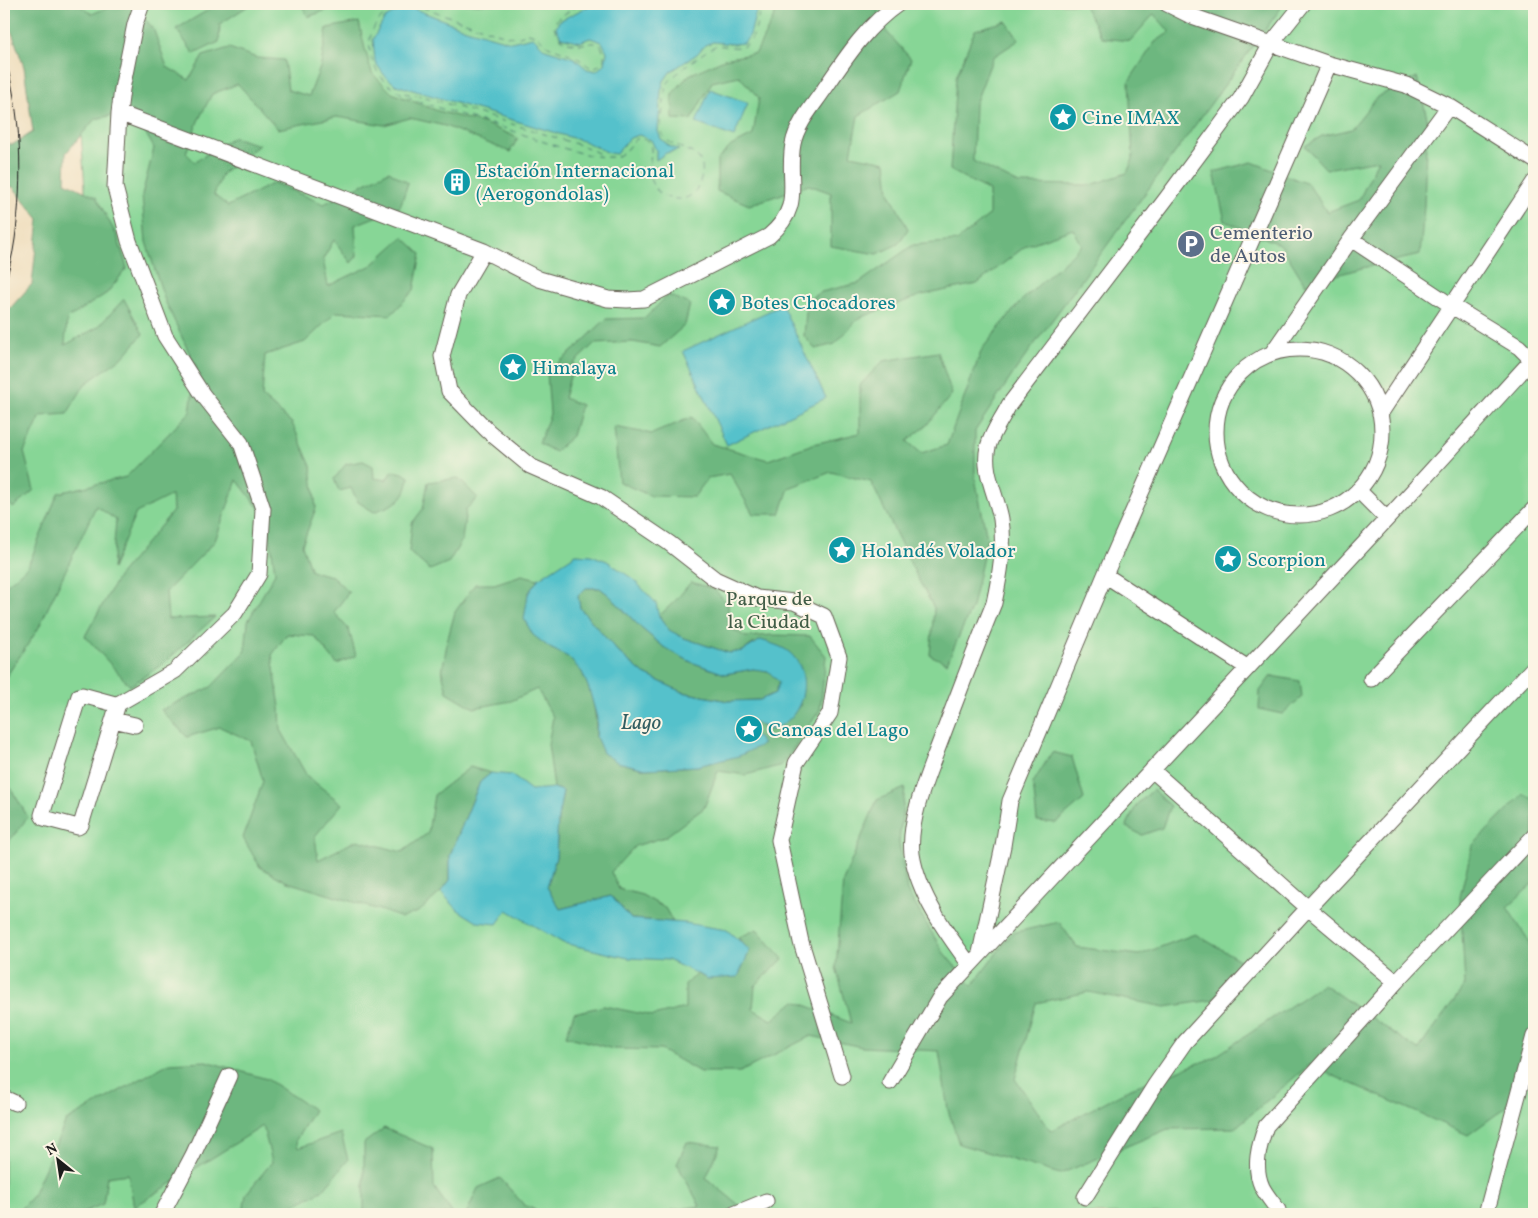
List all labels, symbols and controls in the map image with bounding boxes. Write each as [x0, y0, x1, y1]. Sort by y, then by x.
place icon: Cine IMAX [1048, 102, 1078, 132]
place label: Cine IMAX [1082, 105, 1180, 133]
place label: Estación Internacional (Aerogondolas) [476, 158, 674, 209]
building icon: Estación Internacional (Aerogondolas) [442, 167, 472, 197]
place label: Cementerio de Autos [1210, 220, 1313, 271]
parking icon: Cementerio de Autos [1176, 229, 1206, 259]
place icon: Botes Chocadores [707, 287, 737, 317]
place label: Botes Chocadores [741, 290, 896, 318]
place icon: Himalaya [498, 352, 528, 382]
place label: Himalaya [532, 355, 617, 383]
place icon: Holandés Volador [827, 535, 857, 565]
place label: Holandés Volador [861, 538, 1016, 566]
place icon: Scorpion [1213, 544, 1243, 574]
place label: Scorpion [1247, 547, 1326, 575]
park label: Parque de la Ciudad [726, 586, 812, 637]
water label: Lago [621, 709, 662, 738]
place icon: Canoas del Lago [734, 714, 764, 744]
place label: Canoas del Lago [768, 717, 909, 745]
north arrow [32, 1136, 82, 1186]
text: N [43, 1139, 61, 1161]

